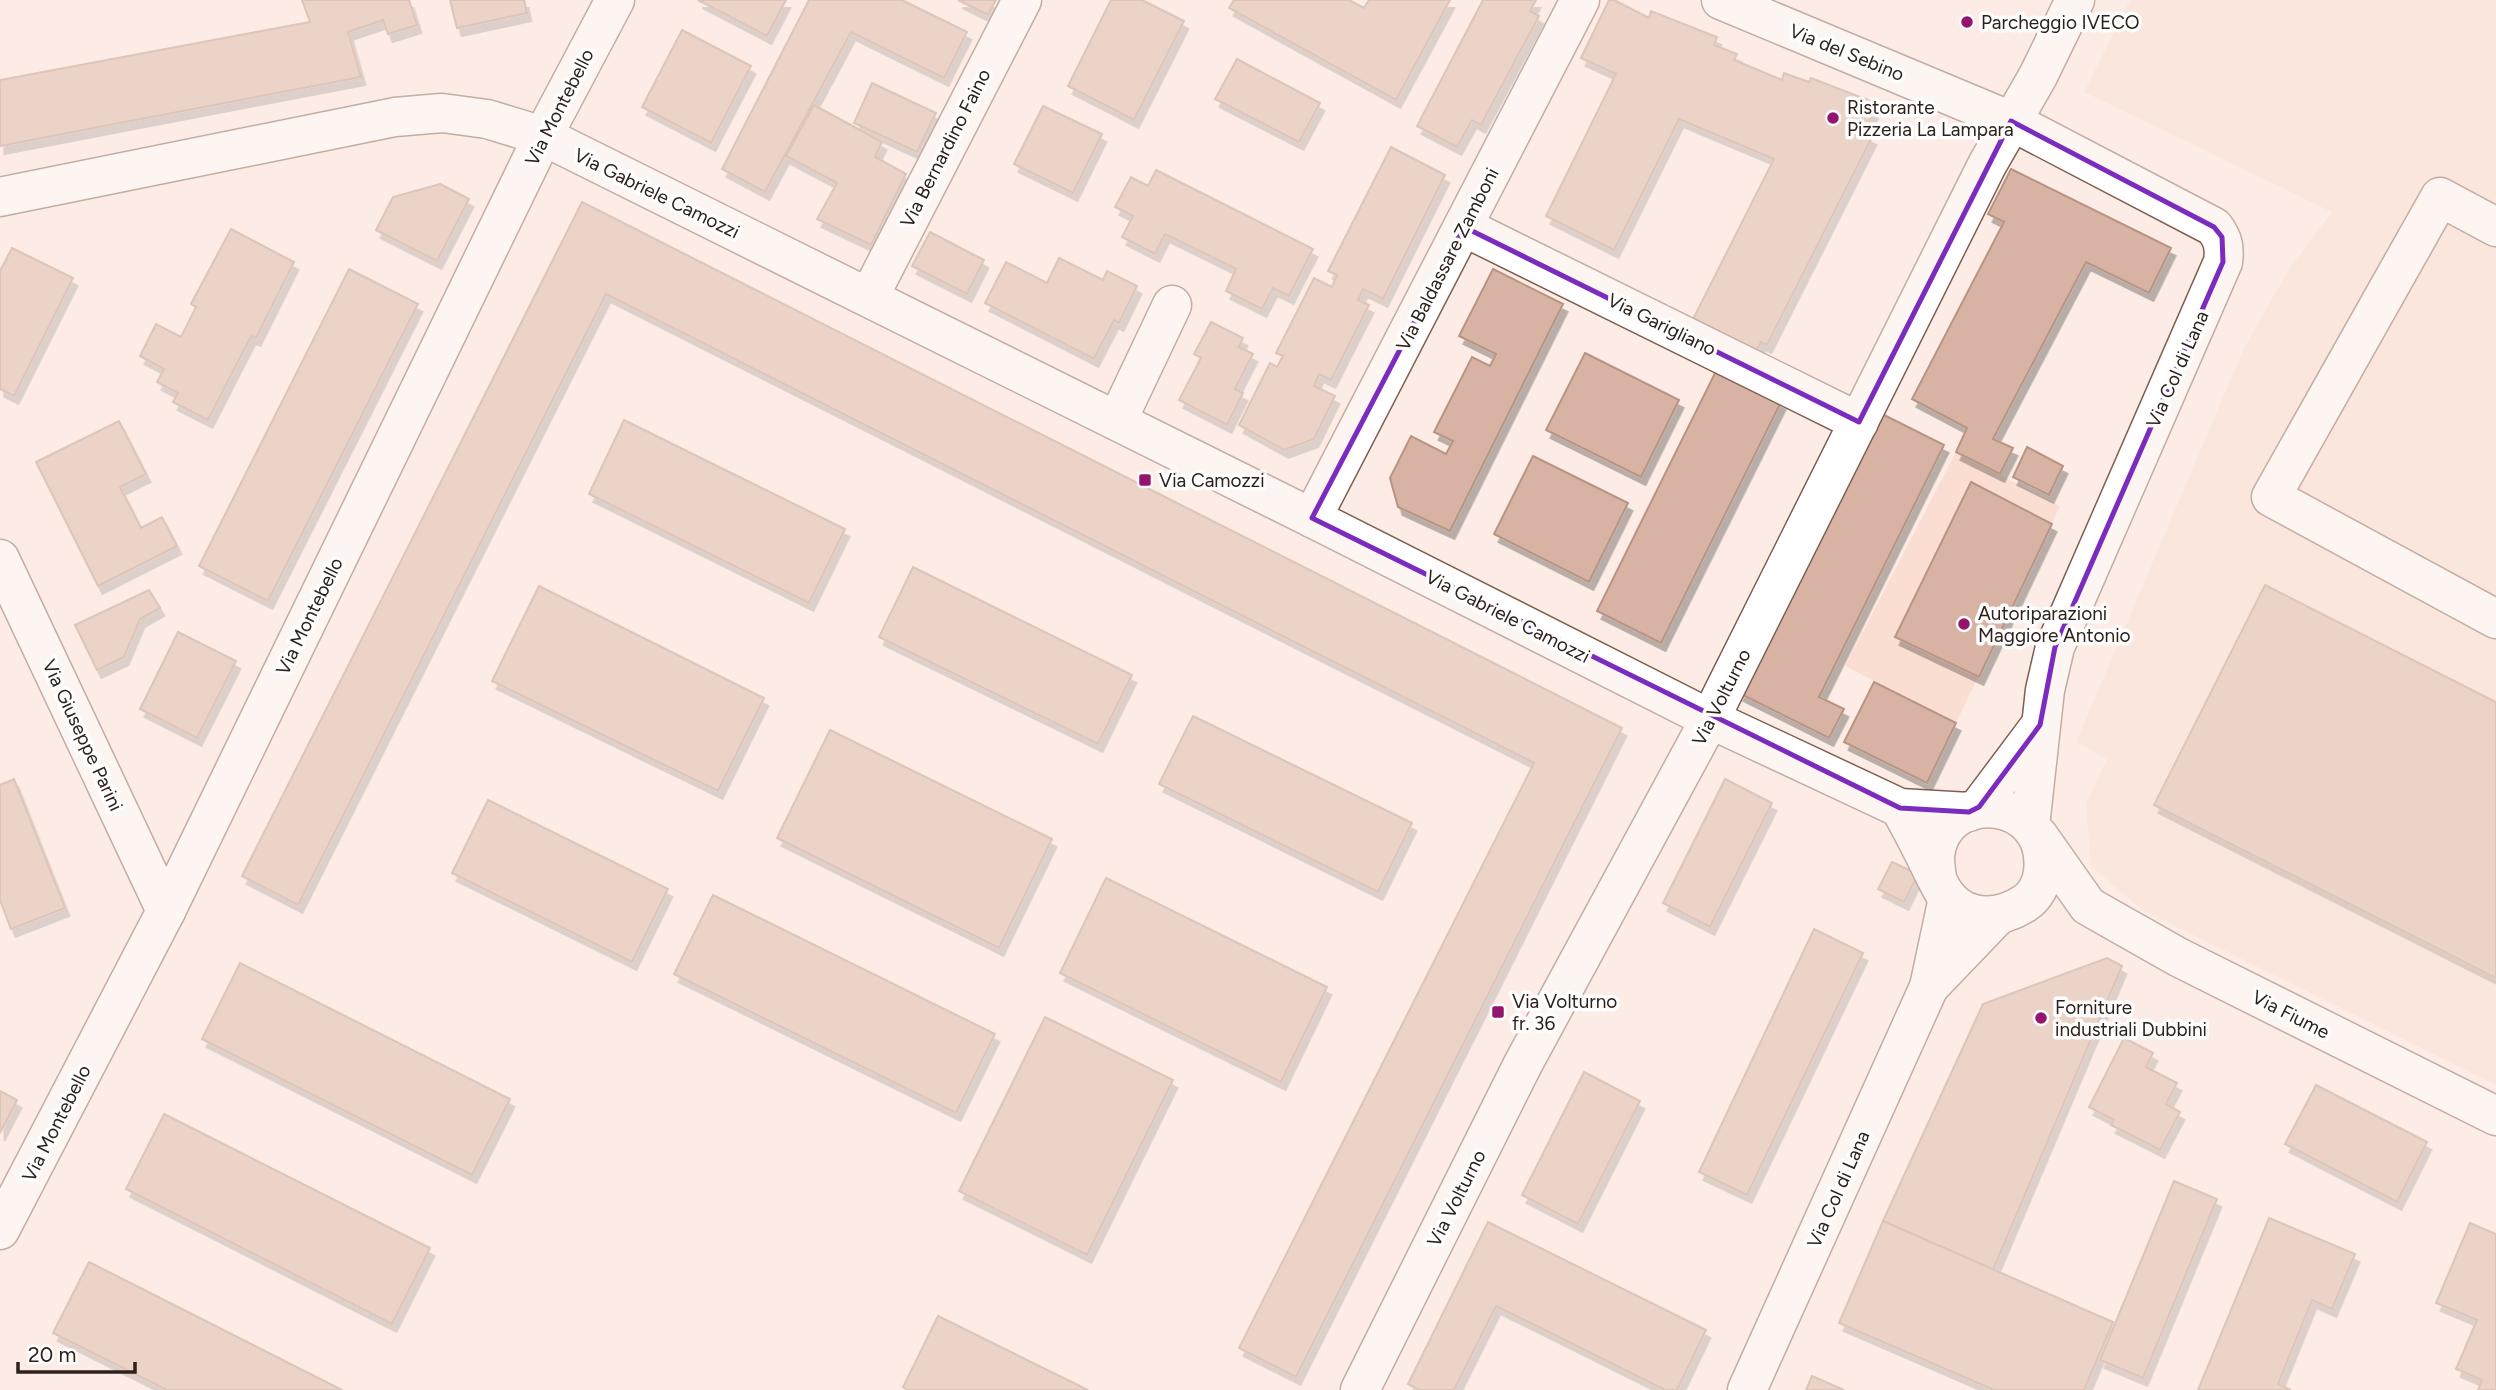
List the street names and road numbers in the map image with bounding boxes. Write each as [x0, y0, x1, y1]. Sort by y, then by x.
street label: Via del Sebino [1786, 19, 1907, 86]
street label: Via Montebello [520, 45, 599, 170]
street label: Via Bernardino Faino [896, 65, 995, 231]
street label: Via Gabriele Camozzi [570, 143, 743, 244]
street label: Via Baldassare Zamboni [1391, 164, 1504, 355]
street label: Via Garigliano [1604, 288, 1720, 361]
street label: Via Col di Lana [2141, 307, 2214, 431]
street label: Via Montebello [271, 554, 348, 679]
street label: Via Gabriele Camozzi [1422, 565, 1594, 668]
street label: Via Volturno [1687, 645, 1756, 749]
street label: Via Giuseppe Parini [37, 656, 128, 815]
street label: Via Fiume [2248, 985, 2333, 1044]
street label: Via Montebello [17, 1061, 96, 1186]
street label: Via Col di Lana [1802, 1127, 1875, 1251]
street label: Via Volturno [1422, 1146, 1491, 1250]

